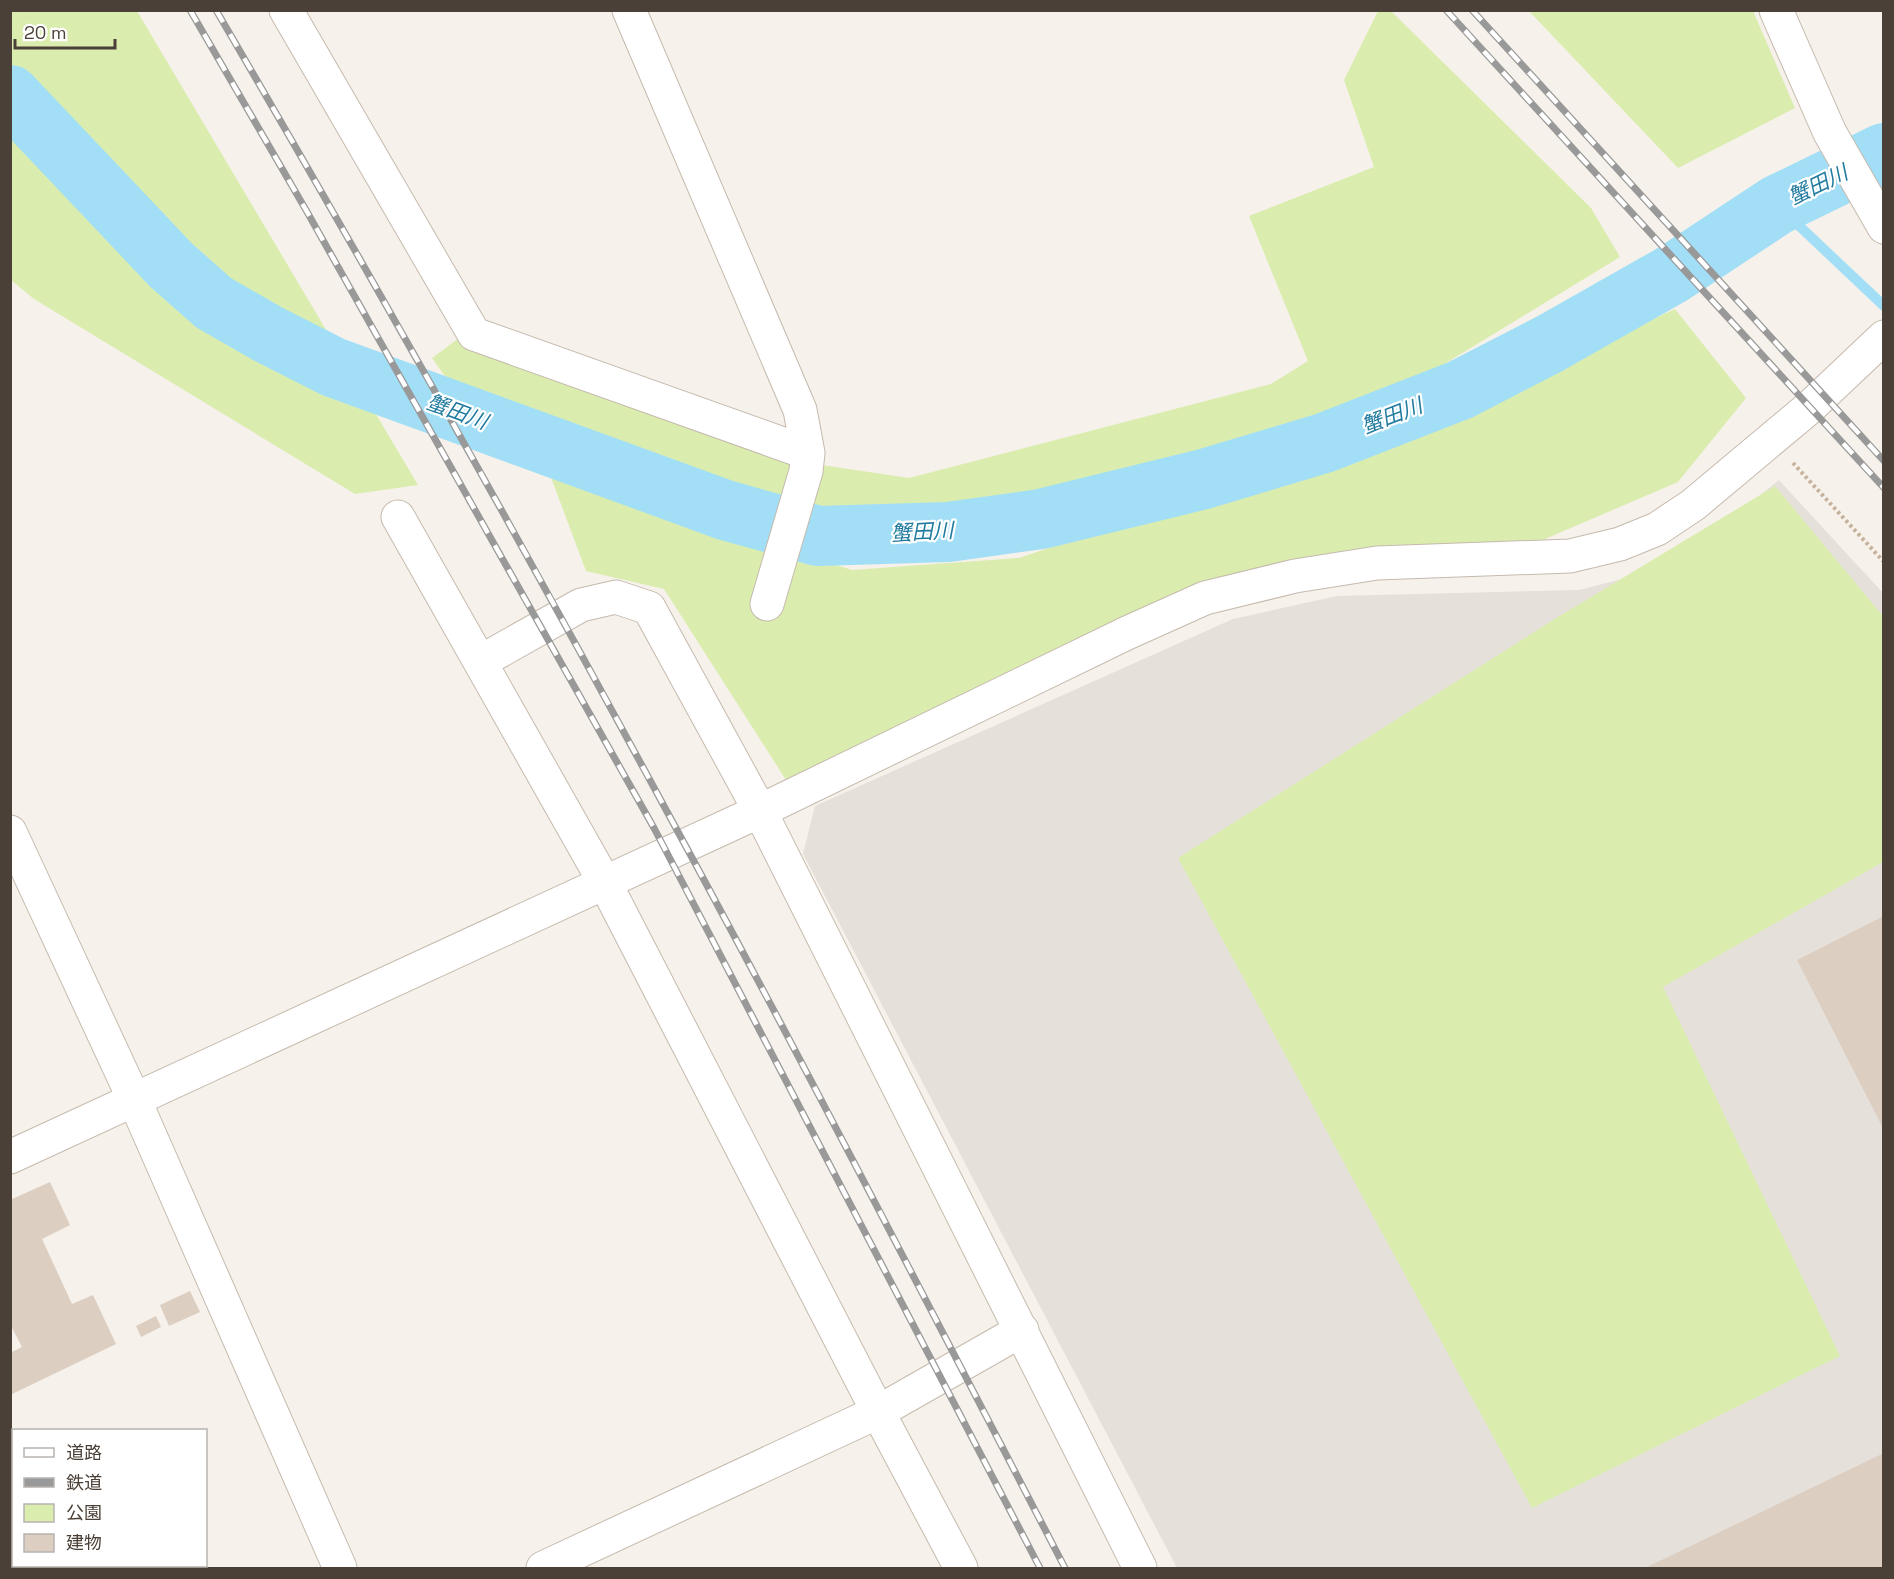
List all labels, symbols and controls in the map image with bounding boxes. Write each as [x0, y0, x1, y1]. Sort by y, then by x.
scale bar [15, 12, 116, 50]
text: 20 m [24, 21, 67, 44]
water label: 蟹田川 [1784, 158, 1854, 210]
water label: 蟹田川 [423, 388, 493, 436]
water label: 蟹田川 [1358, 391, 1428, 439]
water label: 蟹田川 [890, 516, 956, 547]
legend [12, 1429, 207, 1567]
text: 道路 [66, 1441, 102, 1464]
text: 鉄道 [66, 1471, 102, 1494]
text: 公園 [66, 1501, 102, 1524]
text: 建物 [66, 1531, 102, 1554]

